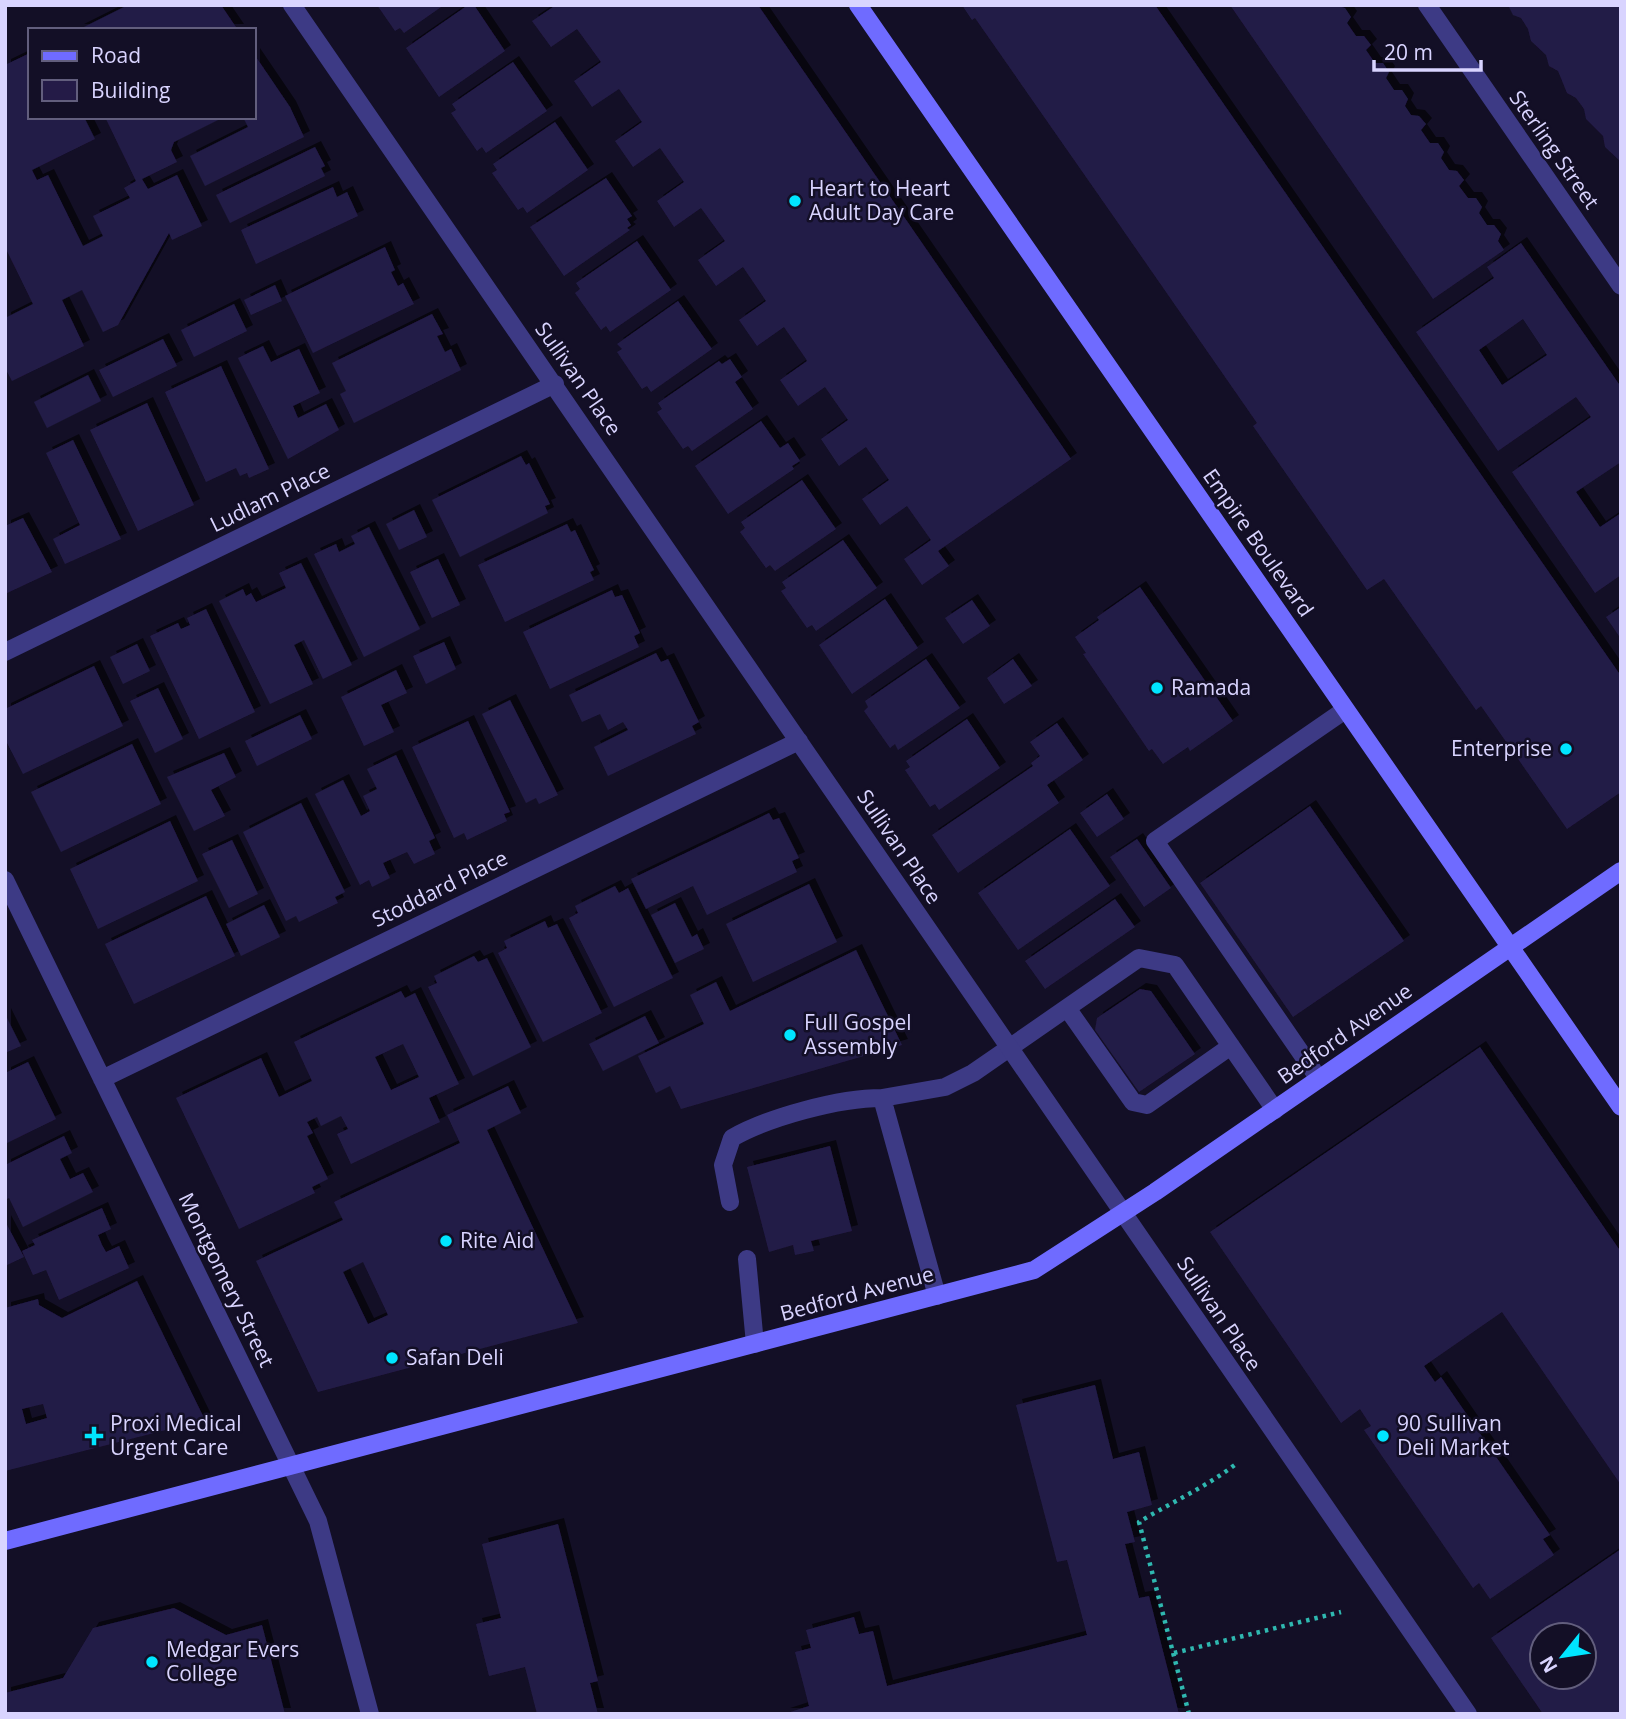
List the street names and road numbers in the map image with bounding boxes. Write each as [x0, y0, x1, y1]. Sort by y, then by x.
street label: Sterling Street [1504, 85, 1606, 214]
street label: Sullivan Place [529, 316, 628, 441]
street label: Ludlam Place [205, 456, 334, 538]
street label: Empire Boulevard [1197, 463, 1320, 622]
street label: Sullivan Place [851, 784, 948, 909]
street label: Stoddard Place [367, 843, 512, 933]
street label: Bedford Avenue [1272, 976, 1417, 1090]
street label: Montgomery Street [173, 1188, 281, 1371]
street label: Sullivan Place [1171, 1251, 1268, 1376]
street label: Bedford Avenue [777, 1259, 937, 1327]

